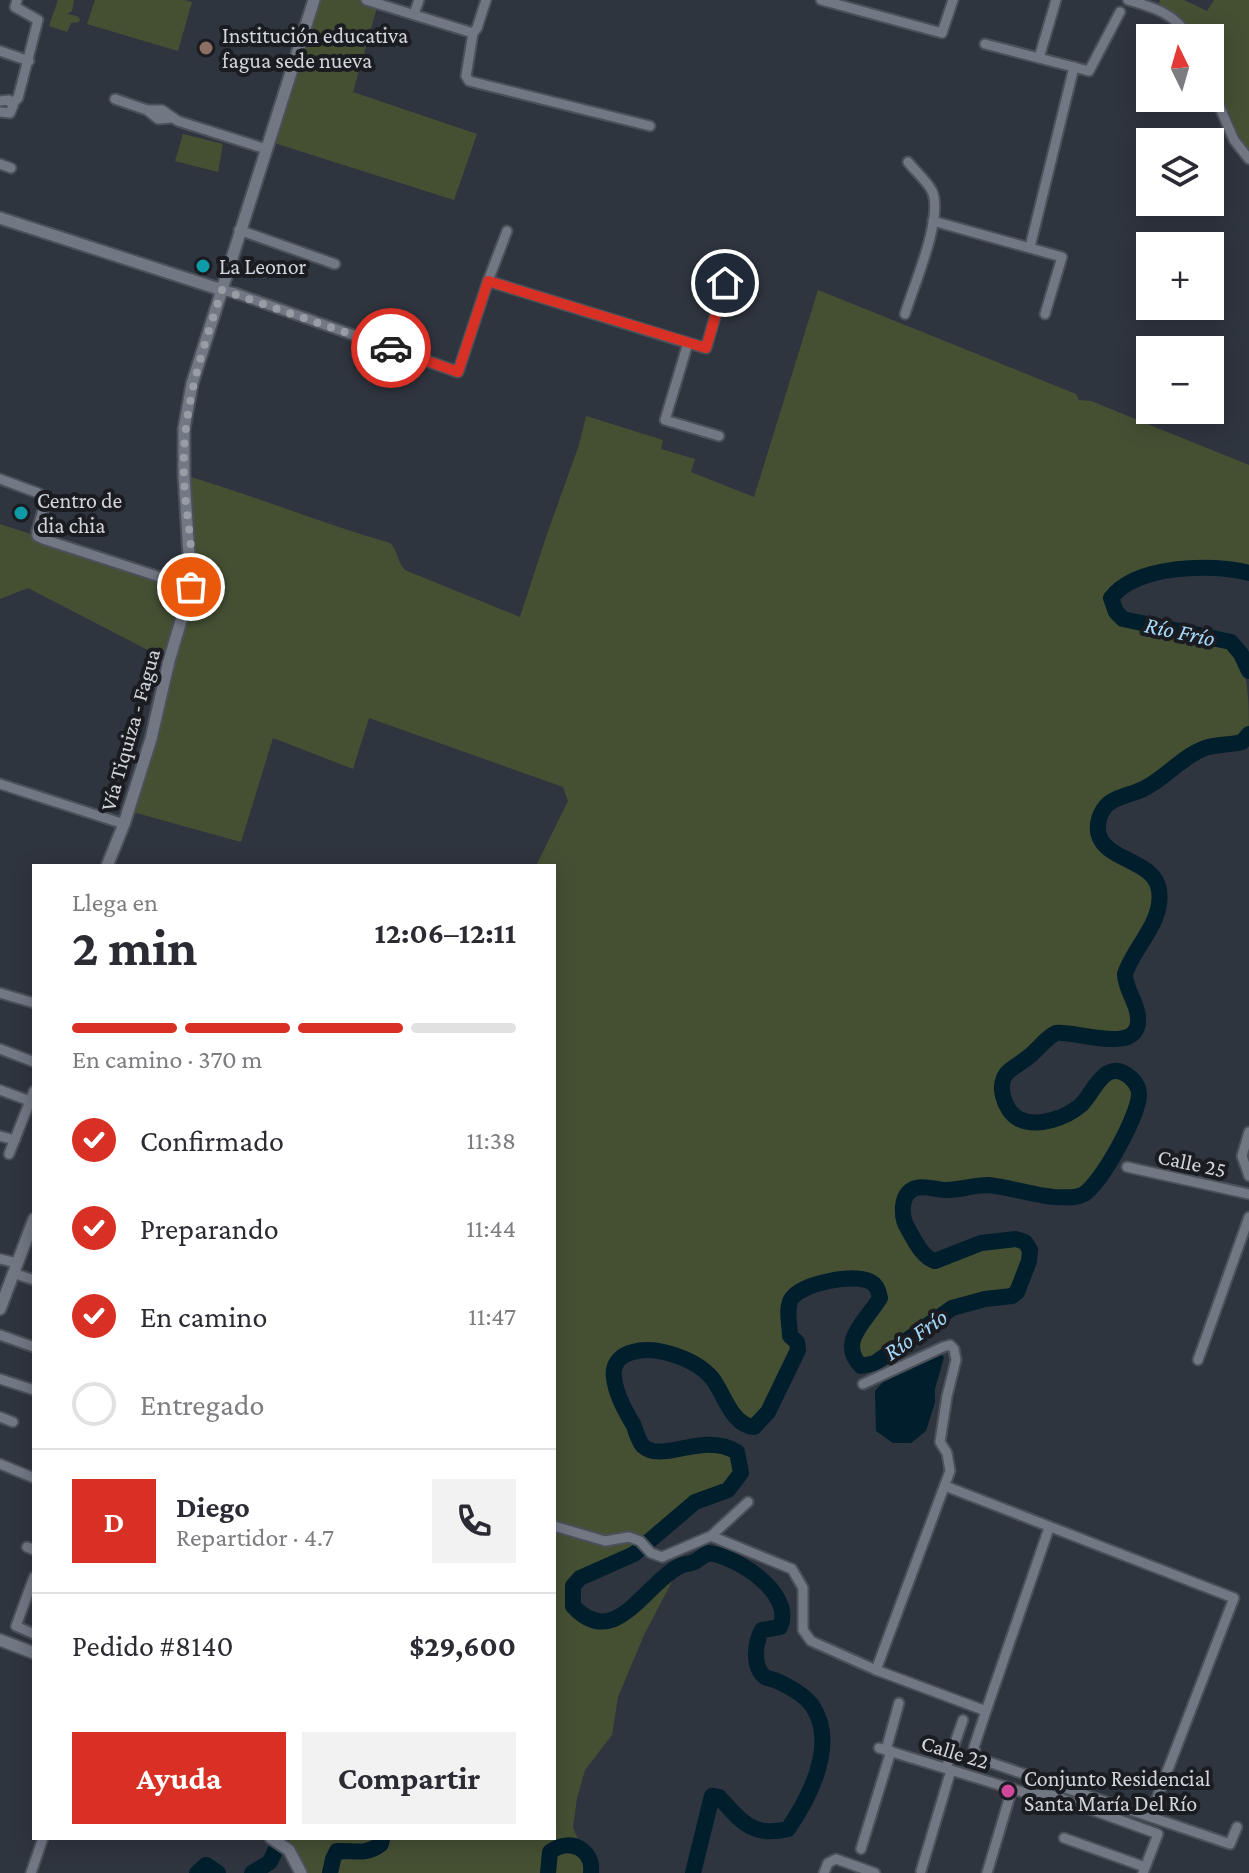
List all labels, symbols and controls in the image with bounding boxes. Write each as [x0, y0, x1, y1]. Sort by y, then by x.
place label: Institución educativa fagua sede nueva [222, 23, 408, 73]
north arrow [1136, 24, 1224, 112]
map controls [1136, 24, 1224, 424]
marker: Institución educativa fagua sede nueva [197, 39, 215, 57]
button: layers [1136, 128, 1224, 216]
button: + [1136, 232, 1224, 320]
pin [691, 249, 759, 317]
place label: La Leonor [219, 254, 307, 279]
marker: La Leonor [194, 257, 212, 275]
icon: home [703, 261, 747, 305]
courier [351, 308, 431, 388]
icon: car [369, 326, 413, 370]
button: − [1136, 336, 1224, 424]
place label: Centro de dia chia [37, 488, 122, 538]
marker: Centro de dia chia [12, 504, 30, 522]
pin [157, 553, 225, 621]
icon: bag [169, 565, 213, 609]
water label: Río Frío [1142, 610, 1218, 652]
street label: Vía Tiquiza - Fagua [95, 646, 165, 814]
text: Llega en [72, 888, 158, 917]
text: 12:06–12:11 [375, 916, 516, 949]
text: 2 min [72, 918, 197, 976]
text: En camino · 370 m [72, 1045, 263, 1074]
icon: check [72, 1118, 116, 1162]
text: Confirmado [140, 1124, 284, 1157]
text: 11:38 [466, 1126, 516, 1155]
street label: Calle 25 [1156, 1144, 1228, 1182]
icon: check [72, 1206, 116, 1250]
text: Preparando [140, 1212, 279, 1245]
text: 11:44 [466, 1214, 516, 1243]
icon: check [72, 1294, 116, 1338]
text: En camino [140, 1300, 267, 1333]
text: 11:47 [468, 1302, 516, 1331]
water label: Río Frío [878, 1303, 952, 1365]
text: Entregado [140, 1388, 264, 1421]
button: phone [432, 1479, 516, 1563]
text: Diego [176, 1490, 250, 1523]
text: D [104, 1505, 124, 1538]
text: Repartidor · 4.7 [176, 1523, 334, 1552]
text: Pedido #8140 [72, 1629, 233, 1662]
text: $29,600 [409, 1629, 516, 1662]
street label: Calle 22 [918, 1730, 992, 1774]
button: Ayuda [72, 1732, 286, 1824]
button: Compartir [302, 1732, 516, 1824]
place label: Conjunto Residencial Santa María Del Río [1024, 1766, 1211, 1816]
marker: Conjunto Residencial Santa María Del Río [999, 1782, 1017, 1800]

